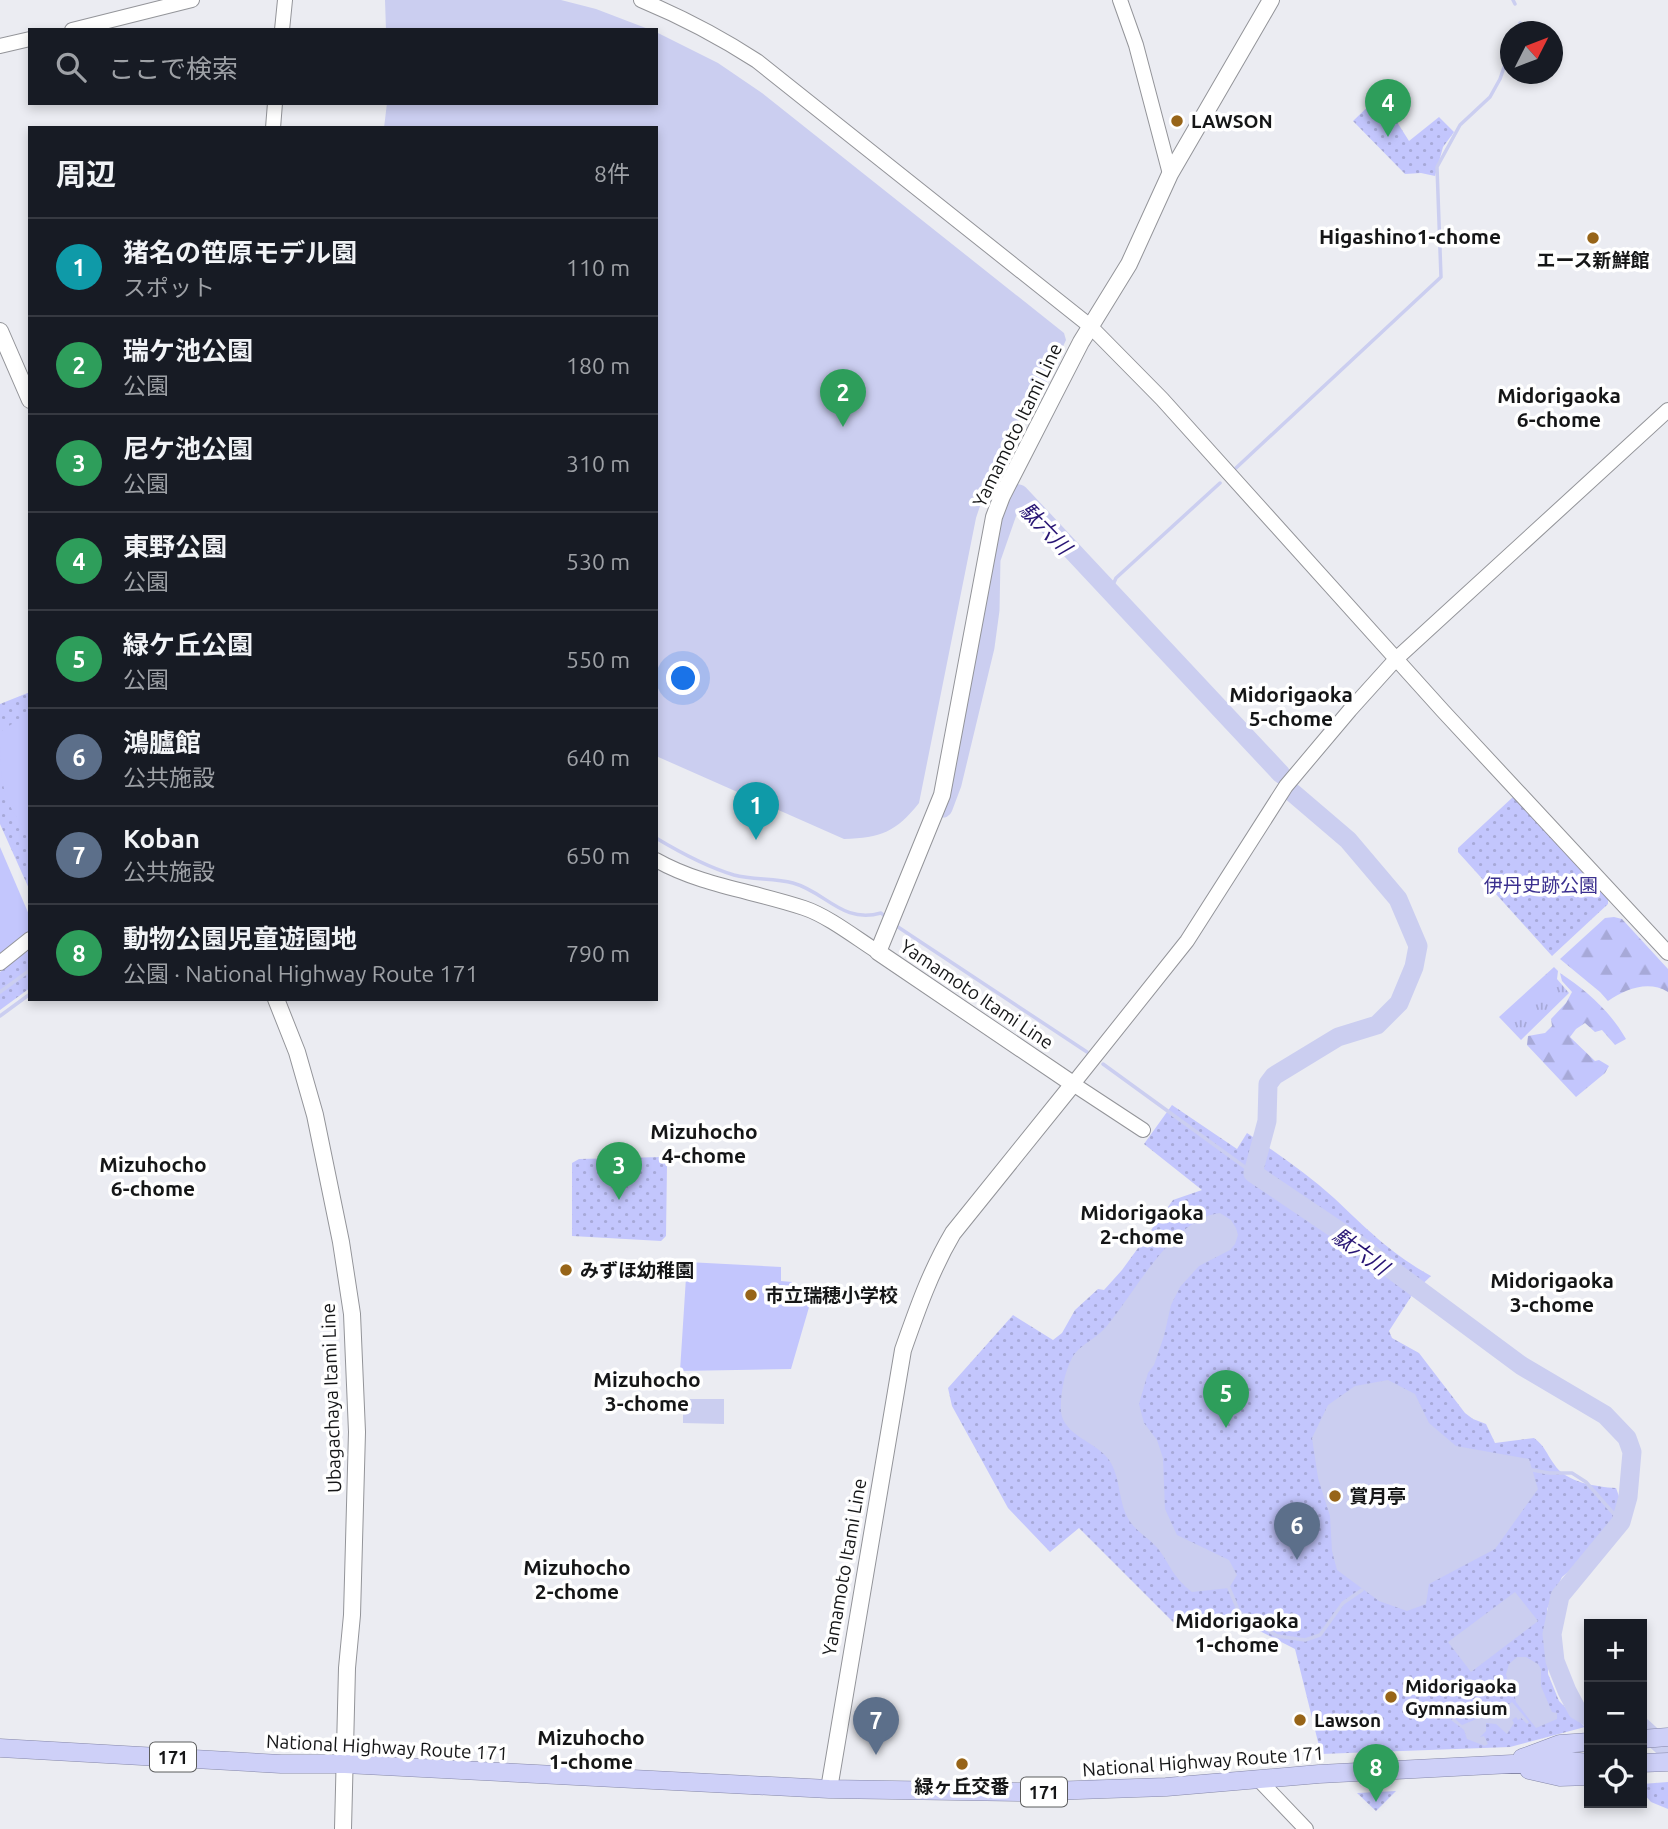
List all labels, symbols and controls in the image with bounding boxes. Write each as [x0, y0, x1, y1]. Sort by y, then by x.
north arrow [1500, 21, 1563, 84]
search box [28, 28, 658, 105]
icon: search [52, 48, 90, 86]
text: ここで検索 [108, 54, 238, 83]
pin: 4 [1365, 79, 1411, 137]
place label: LAWSON [1191, 110, 1273, 132]
marker: LAWSON [1169, 113, 1185, 129]
text: 周辺 [56, 157, 116, 191]
text: 8件 [594, 161, 630, 186]
district label: Higashino1-chome [1319, 224, 1501, 248]
marker: エース新鮮館 [1585, 230, 1601, 246]
text: 猪名の笹原モデル園 [123, 238, 357, 267]
place label: エース新鮮館 [1536, 249, 1650, 271]
text: 1 [73, 255, 85, 280]
text: 110 m [566, 255, 630, 280]
text: スポット [123, 275, 215, 300]
text: 瑞ケ池公園 [123, 336, 253, 365]
street label: Yamamoto Itami Line [968, 339, 1066, 511]
text: 2 [73, 353, 85, 378]
text: 180 m [566, 353, 630, 378]
pin: 2 [820, 369, 866, 427]
text: 公園 [123, 373, 169, 398]
district label: Midorigaoka 6-chome [1497, 383, 1621, 431]
text: 尼ケ池公園 [123, 434, 253, 463]
text: 3 [73, 451, 85, 476]
text: 310 m [566, 451, 630, 476]
text: 公園 [123, 471, 169, 496]
water label: 駄六川 [1015, 497, 1078, 560]
text: 東野公園 [123, 532, 227, 561]
text: 4 [73, 549, 85, 574]
text: 530 m [566, 549, 630, 574]
text: 公園 [123, 569, 169, 594]
text: 緑ケ丘公園 [123, 630, 253, 659]
text: 5 [73, 647, 85, 672]
text: 550 m [566, 647, 630, 672]
your location [666, 661, 700, 695]
text: 公園 [123, 667, 169, 692]
district label: Midorigaoka 5-chome [1229, 682, 1353, 730]
text: 鴻臚館 [123, 728, 201, 757]
text: 6 [73, 745, 85, 770]
text: 640 m [566, 745, 630, 770]
text: 公共施設 [123, 765, 215, 790]
pin: 1 [733, 782, 779, 840]
text: Koban [123, 824, 200, 853]
text: 7 [73, 843, 85, 868]
text: 650 m [566, 843, 630, 868]
text: 公共施設 [123, 859, 215, 884]
park label: 伊丹史跡公園 [1484, 874, 1598, 896]
text: 動物公園児童遊園地 [123, 924, 357, 953]
street label: Yamamoto Itami Line [896, 935, 1058, 1053]
text: 8 [73, 941, 85, 966]
text: 790 m [566, 941, 630, 966]
text: 公園 · National Highway Route 171 [123, 961, 478, 986]
district label: Mizuhocho 4-chome [650, 1119, 758, 1167]
pin: 3 [596, 1142, 642, 1200]
district label: Mizuhocho 6-chome [99, 1152, 207, 1200]
district label: Midorigaoka 2-chome [1080, 1200, 1204, 1248]
water label: 駄六川 [1328, 1223, 1395, 1280]
place label: みずほ幼稚園 [580, 1259, 694, 1281]
marker: みずほ幼稚園 [558, 1262, 574, 1278]
district label: Midorigaoka 3-chome [1490, 1268, 1614, 1316]
place label: 市立瑞穂小学校 [765, 1284, 898, 1306]
marker: 市立瑞穂小学校 [743, 1287, 759, 1303]
street label: Ubagachaya Itami Line [317, 1303, 345, 1493]
district label: Mizuhocho 3-chome [593, 1367, 701, 1415]
pin: 5 [1203, 1370, 1249, 1428]
street label: Yamamoto Itami Line [818, 1477, 870, 1657]
place label: 賞月亭 [1349, 1485, 1406, 1507]
marker: 賞月亭 [1327, 1488, 1343, 1504]
pin: 6 [1274, 1502, 1320, 1560]
district label: Mizuhocho 2-chome [523, 1555, 631, 1603]
district label: Midorigaoka 1-chome [1175, 1608, 1299, 1656]
map controls [1584, 1619, 1647, 1808]
button: + [1584, 1619, 1647, 1682]
place label: Midorigaoka Gymnasium [1405, 1675, 1517, 1719]
button: − [1584, 1682, 1647, 1745]
marker: Midorigaoka Gymnasium [1383, 1689, 1399, 1705]
pin: 7 [853, 1697, 899, 1755]
place label: Lawson [1314, 1709, 1381, 1731]
marker: Lawson [1292, 1712, 1308, 1728]
district label: Mizuhocho 1-chome [537, 1725, 645, 1773]
street label: National Highway Route 171 [265, 1730, 509, 1764]
road number: 171 [150, 1742, 196, 1772]
street label: National Highway Route 171 [1081, 1742, 1325, 1780]
pin: 8 [1353, 1744, 1399, 1802]
button: locate [1584, 1745, 1647, 1808]
marker: 緑ヶ丘交番 [954, 1756, 970, 1772]
place label: 緑ヶ丘交番 [914, 1775, 1010, 1797]
road number: 171 [1021, 1778, 1067, 1806]

